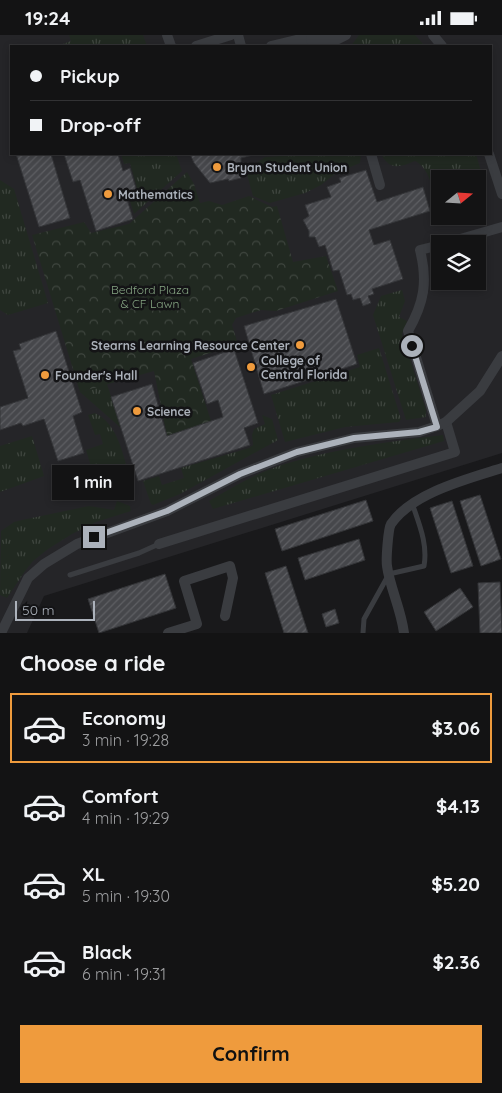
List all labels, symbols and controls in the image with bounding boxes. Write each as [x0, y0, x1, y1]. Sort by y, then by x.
text: 19:24 [25, 6, 70, 30]
text: Pickup [60, 64, 120, 88]
text: Drop-off [60, 113, 141, 137]
place label: Bryan Student Union [227, 160, 347, 175]
marker: Bryan Student Union [211, 161, 223, 173]
north arrow [431, 170, 486, 225]
map controls [431, 170, 486, 290]
place label: Mathematics [118, 187, 193, 202]
marker: Mathematics [102, 188, 114, 200]
button: layers [431, 235, 486, 290]
park label: Bedford Plaza & CF Lawn [111, 282, 189, 311]
route start [401, 335, 423, 357]
place label: Stearns Learning Resource Center [91, 338, 290, 353]
marker: Stearns Learning Resource Center [294, 339, 306, 351]
place label: College of Central Florida [261, 353, 347, 382]
marker: College of Central Florida [245, 361, 257, 373]
place label: Founder's Hall [55, 368, 137, 383]
marker: Founder's Hall [39, 369, 51, 381]
place label: Science [147, 404, 191, 419]
marker: Science [131, 405, 143, 417]
callout: 1 min [53, 465, 135, 499]
text: 1 min [74, 472, 112, 492]
route end [83, 526, 105, 548]
scale bar [15, 598, 95, 621]
text: 50 m [22, 601, 55, 619]
text: Choose a ride [20, 649, 165, 677]
icon: car [22, 706, 67, 751]
text: Economy [82, 706, 166, 730]
text: $3.06 [432, 716, 480, 740]
text: 3 min · 19:28 [82, 730, 169, 750]
icon: car [22, 784, 67, 829]
text: Comfort [82, 784, 159, 808]
text: $4.13 [436, 794, 480, 818]
text: 4 min · 19:29 [82, 808, 170, 828]
icon: car [22, 862, 67, 907]
text: XL [82, 862, 105, 886]
text: $5.20 [431, 872, 480, 896]
text: 5 min · 19:30 [82, 886, 170, 906]
icon: car [22, 940, 67, 985]
text: Black [82, 940, 132, 964]
text: $2.36 [432, 950, 480, 974]
text: 6 min · 19:31 [82, 964, 166, 984]
button: Confirm [20, 1025, 482, 1083]

